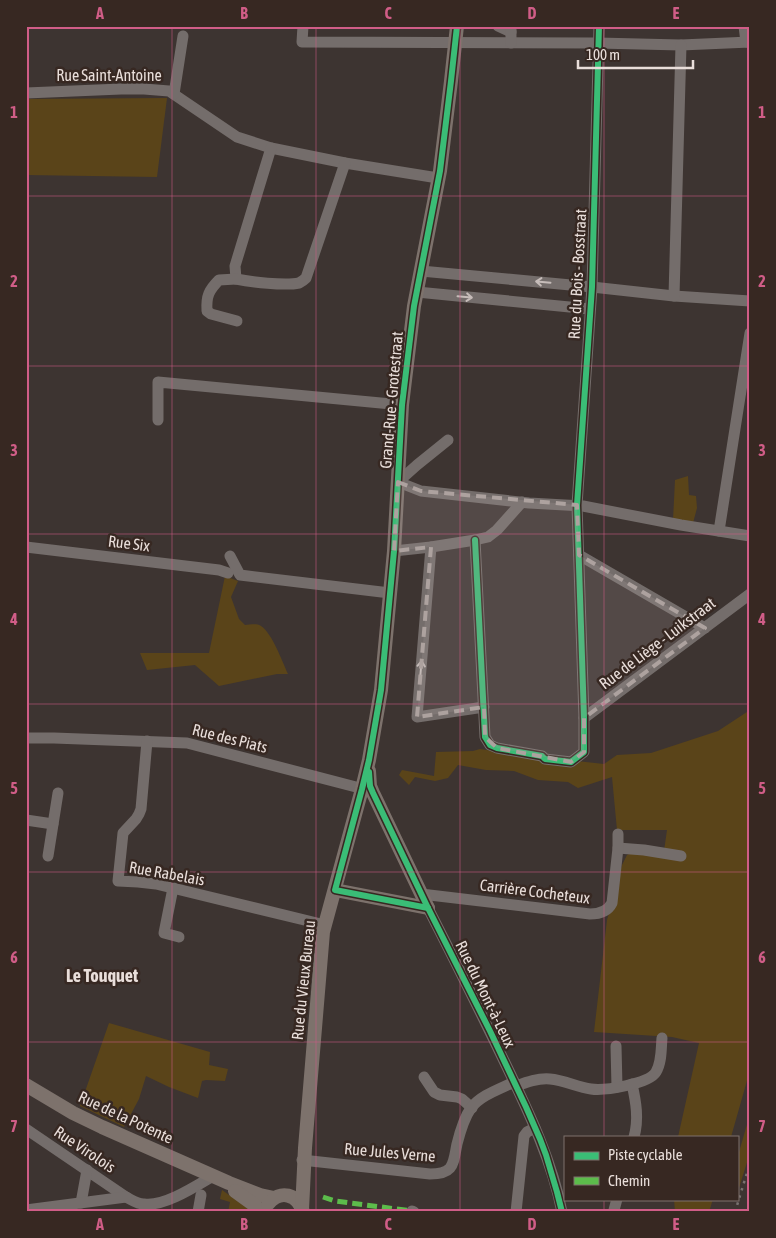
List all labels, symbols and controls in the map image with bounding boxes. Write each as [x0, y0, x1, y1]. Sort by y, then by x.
text: A [95, 4, 104, 22]
text: B [240, 4, 248, 22]
text: C [384, 4, 392, 22]
text: D [528, 4, 537, 22]
text: E [673, 4, 680, 22]
scale bar [578, 38, 694, 70]
text: 100 m [586, 46, 620, 63]
street label: Rue Saint-Antoine [56, 66, 162, 84]
text: 1 [10, 103, 18, 121]
text: 1 [758, 103, 766, 121]
street label: Rue du Bois - Bosstraat [565, 208, 589, 340]
text: 2 [10, 272, 18, 290]
text: 2 [758, 272, 766, 290]
one-way arrow [536, 277, 552, 287]
one-way arrow [457, 292, 473, 302]
street label: Grand-Rue - Grotestraat [376, 330, 406, 469]
text: 3 [10, 441, 18, 459]
text: 3 [758, 441, 766, 459]
street label: Rue Six [107, 532, 151, 555]
street label: Rue de Liège - Luikstraat [596, 593, 719, 693]
text: 4 [9, 610, 18, 628]
text: 4 [757, 610, 766, 628]
one-way arrow [416, 660, 426, 676]
street label: Rue des Piats [191, 720, 270, 756]
text: 5 [10, 779, 18, 797]
text: 5 [758, 779, 766, 797]
street label: Rue Rabelais [128, 857, 207, 889]
street label: Carrière Cocheteux [479, 875, 592, 907]
street label: Rue du Vieux Bureau [288, 919, 318, 1041]
street label: Rue du Mont-à-Leux [452, 938, 520, 1051]
text: 6 [10, 948, 18, 966]
text: 6 [758, 948, 766, 966]
district label: Le Touquet [66, 965, 139, 986]
street label: Rue de la Potente [76, 1087, 176, 1147]
text: 7 [10, 1117, 18, 1135]
text: 7 [758, 1117, 766, 1135]
street label: Rue Virolois [51, 1122, 119, 1176]
legend [564, 1136, 738, 1200]
street label: Rue Jules Verne [344, 1139, 436, 1165]
text: Piste cyclable [608, 1146, 683, 1163]
text: Chemin [608, 1172, 650, 1189]
text: A [95, 1215, 104, 1233]
text: B [240, 1215, 248, 1233]
text: C [384, 1215, 392, 1233]
text: D [528, 1215, 537, 1233]
text: E [673, 1215, 680, 1233]

